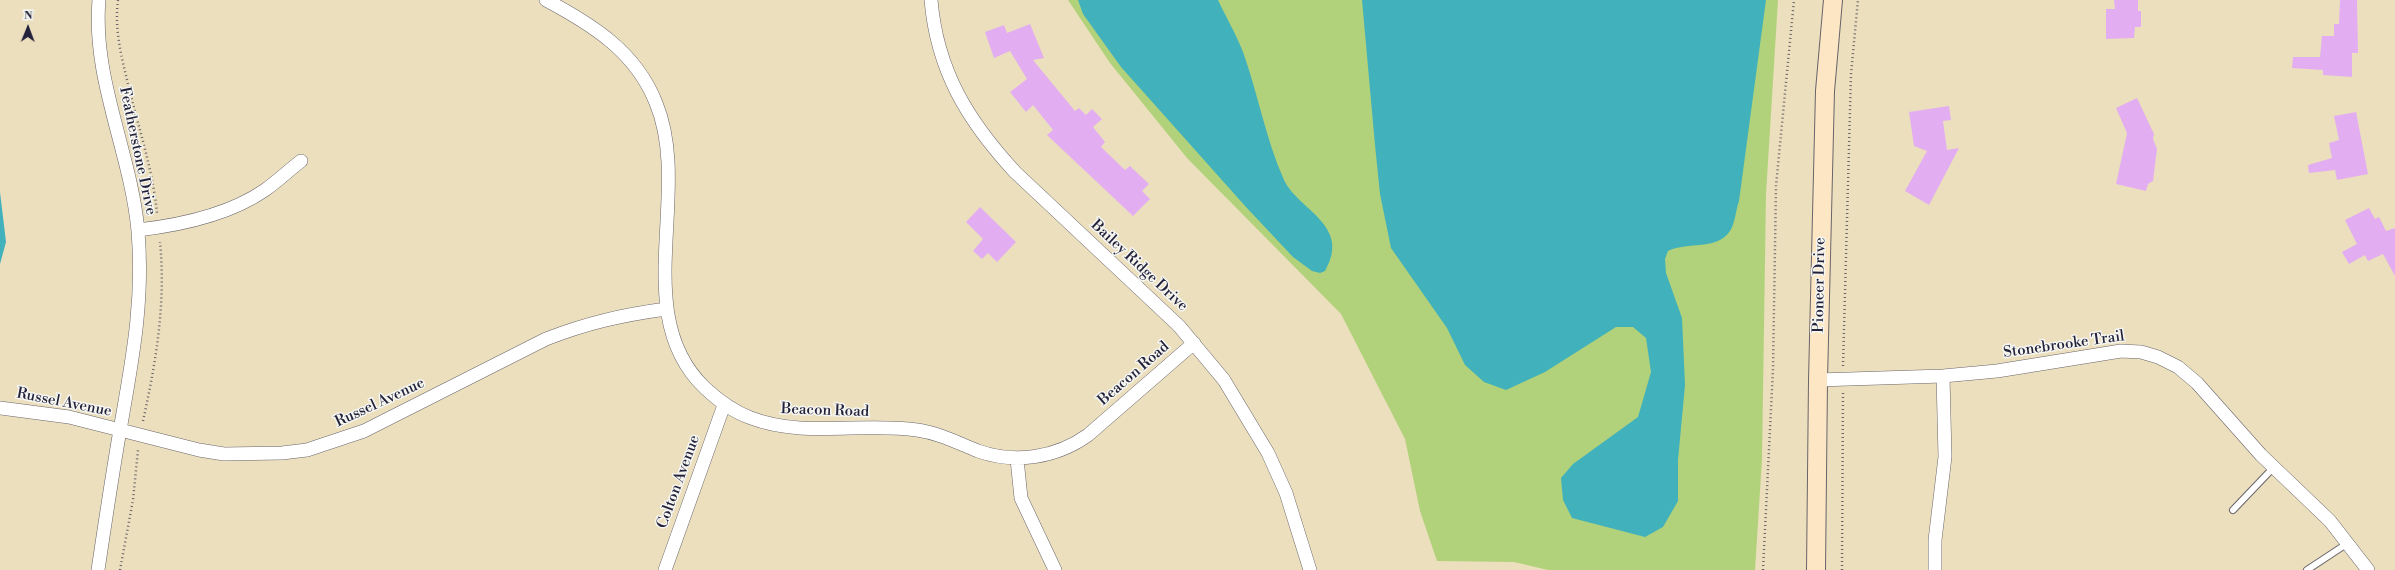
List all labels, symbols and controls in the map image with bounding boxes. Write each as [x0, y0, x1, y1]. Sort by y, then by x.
north arrow [8, 8, 48, 48]
text: N [24, 9, 33, 23]
street label: Featherstone Drive [115, 85, 159, 217]
street label: Bailey Ridge Drive [1087, 217, 1191, 315]
street label: Pioneer Drive [1810, 237, 1830, 333]
street label: Stonebrooke Trail [2002, 328, 2126, 362]
street label: Beacon Road [1095, 338, 1173, 410]
street label: Russel Avenue [332, 374, 428, 432]
street label: Russel Avenue [15, 385, 113, 421]
street label: Beacon Road [780, 400, 870, 422]
street label: Colton Avenue [654, 433, 704, 531]

